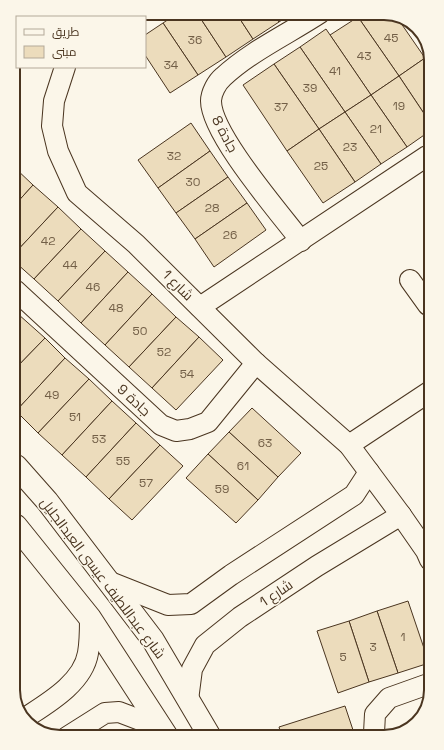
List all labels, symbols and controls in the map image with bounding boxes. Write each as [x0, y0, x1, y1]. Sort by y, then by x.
legend [16, 16, 146, 68]
text: طريق [52, 24, 80, 40]
house number: 45 [384, 30, 398, 46]
house number: 36 [188, 32, 202, 48]
text: مبنى [52, 44, 77, 60]
house number: 43 [357, 48, 371, 64]
house number: 34 [164, 57, 179, 73]
house number: 41 [329, 63, 341, 79]
house number: 39 [303, 80, 317, 96]
house number: 19 [393, 98, 405, 114]
house number: 37 [274, 99, 288, 115]
street label: جادة 8 [208, 112, 242, 156]
house number: 21 [370, 121, 382, 137]
house number: 23 [343, 139, 357, 155]
house number: 32 [167, 148, 181, 164]
house number: 25 [314, 158, 328, 174]
house number: 30 [186, 174, 200, 190]
house number: 28 [205, 200, 219, 216]
house number: 26 [223, 227, 237, 243]
house number: 42 [41, 233, 55, 249]
house number: 44 [62, 257, 78, 273]
street label: شارع 1 [159, 266, 197, 304]
house number: 46 [86, 279, 100, 295]
house number: 48 [109, 300, 123, 316]
house number: 50 [133, 323, 147, 339]
house number: 52 [157, 344, 171, 360]
house number: 54 [180, 366, 195, 382]
street label: جادة 9 [114, 380, 154, 420]
house number: 49 [45, 387, 59, 403]
house number: 51 [69, 409, 81, 425]
house number: 53 [92, 431, 106, 447]
house number: 63 [258, 435, 272, 451]
house number: 55 [116, 453, 130, 469]
house number: 61 [237, 458, 249, 474]
house number: 57 [139, 475, 153, 491]
house number: 59 [215, 481, 229, 497]
street label: شارع عبداللطيف عيسى العبدالجليل [37, 494, 169, 662]
street label: شارع 1 [256, 575, 296, 611]
house number: 1 [400, 629, 406, 645]
house number: 3 [369, 639, 377, 655]
house number: 5 [339, 649, 347, 665]

